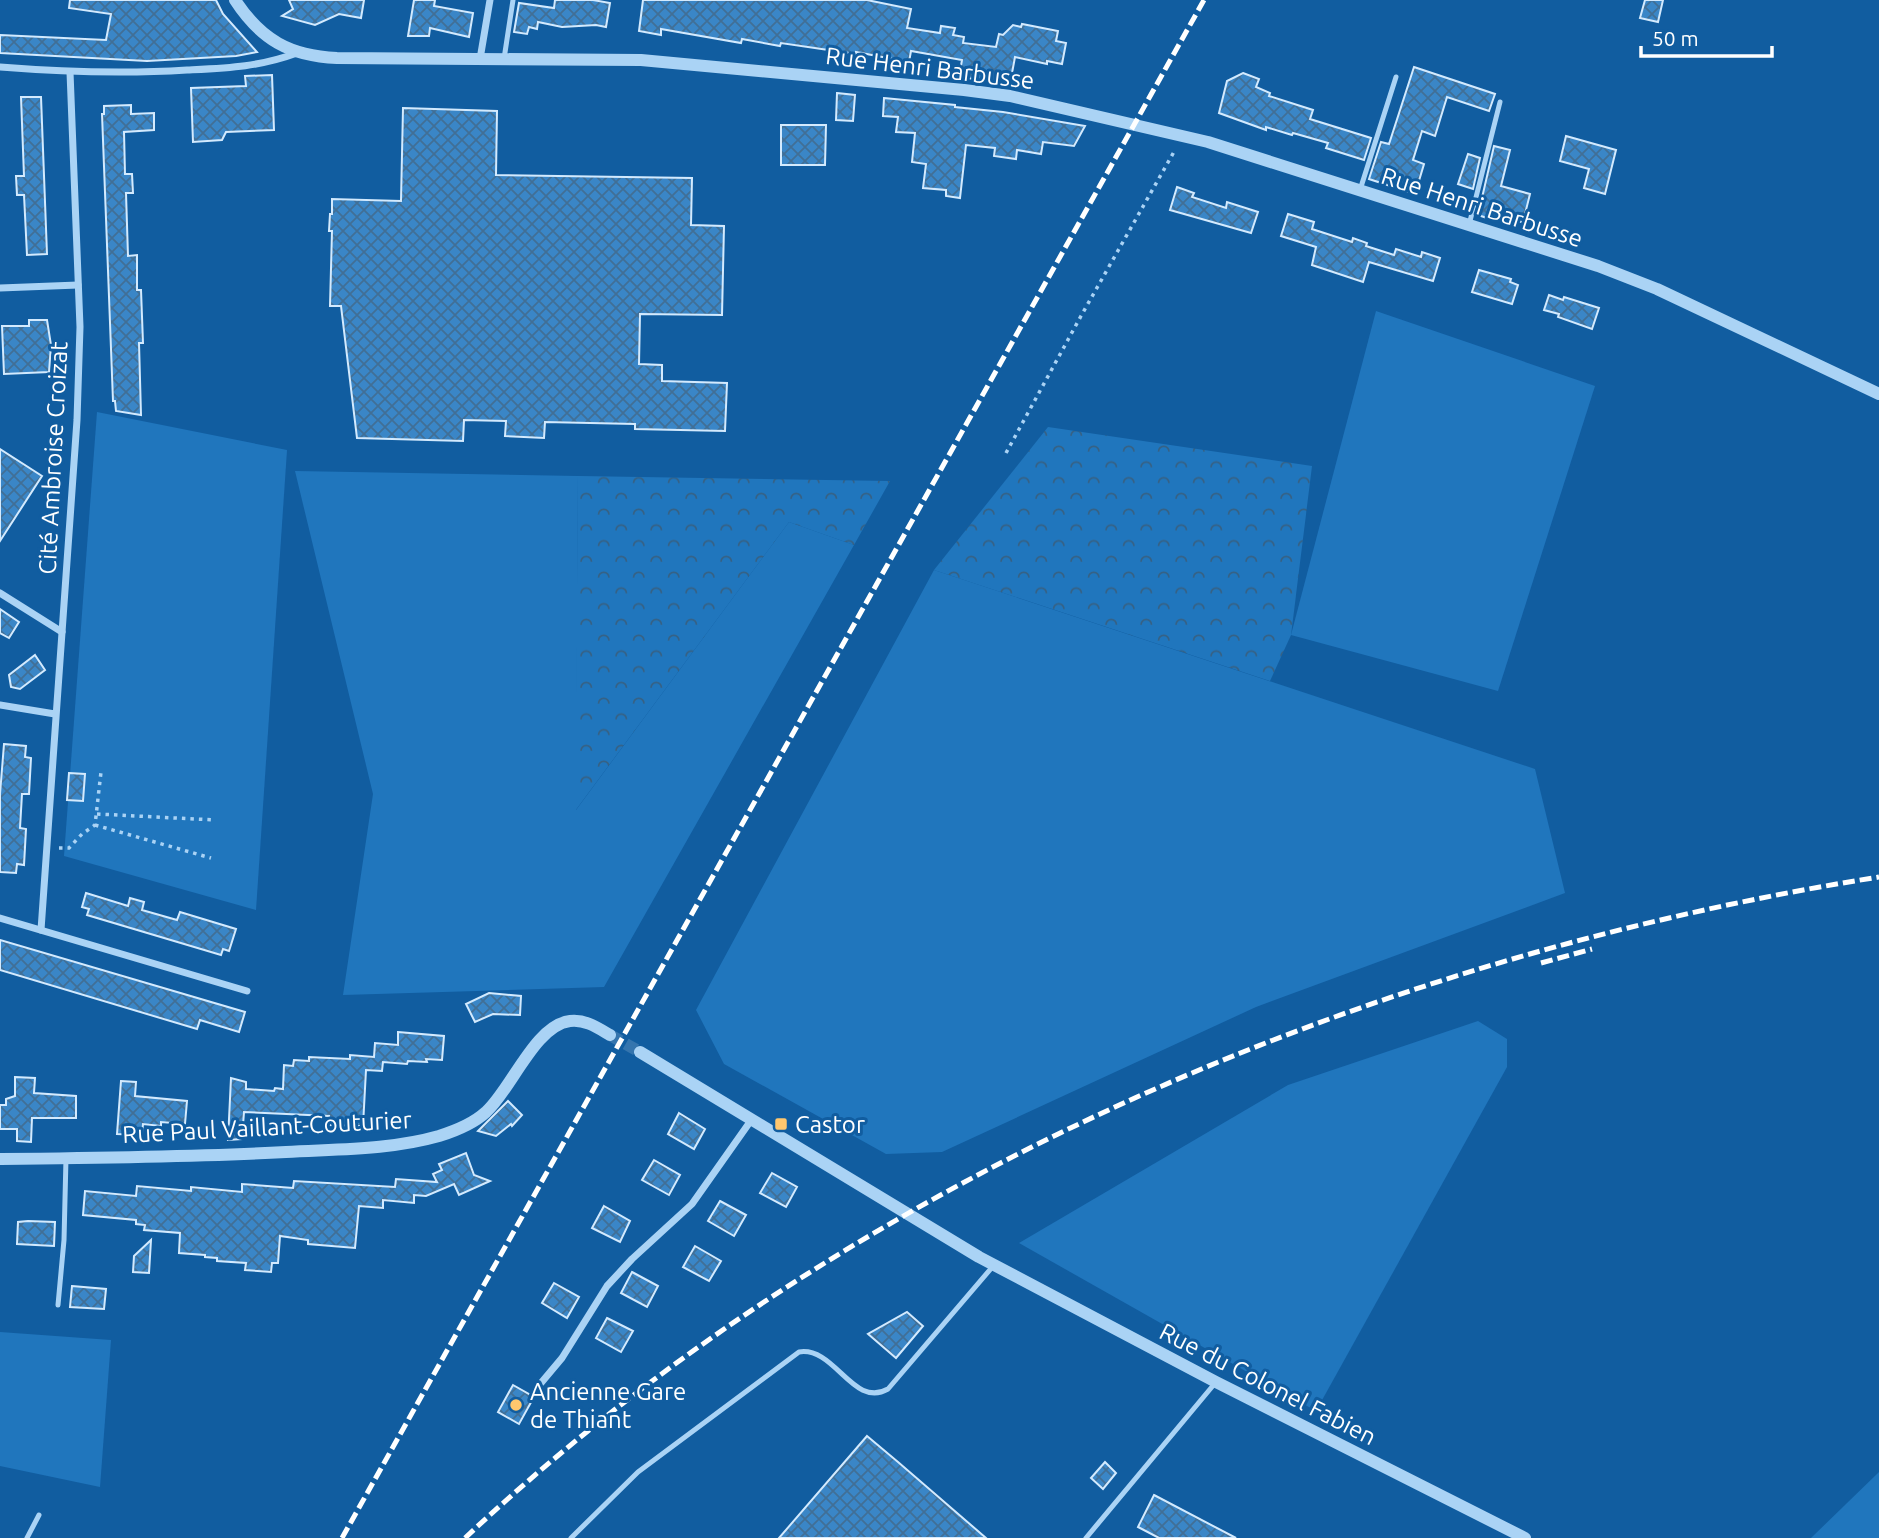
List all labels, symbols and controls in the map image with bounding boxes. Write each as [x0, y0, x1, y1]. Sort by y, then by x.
scale bar [1641, 14, 1772, 58]
text: 50 m [1652, 26, 1699, 50]
street label: Rue Henri Barbusse [824, 42, 1036, 94]
street label: Rue Henri Barbusse [1378, 162, 1586, 252]
street label: Cité Ambroise Croizat [33, 340, 73, 575]
street label: Rue Paul Vaillant-Couturier [122, 1106, 412, 1148]
place label: Castor [795, 1111, 865, 1138]
marker: Castor [773, 1116, 789, 1132]
street label: Rue du Colonel Fabien [1155, 1318, 1381, 1450]
place label: Ancienne Gare de Thiant [530, 1378, 686, 1433]
marker: Ancienne Gare de Thiant [508, 1397, 524, 1413]

